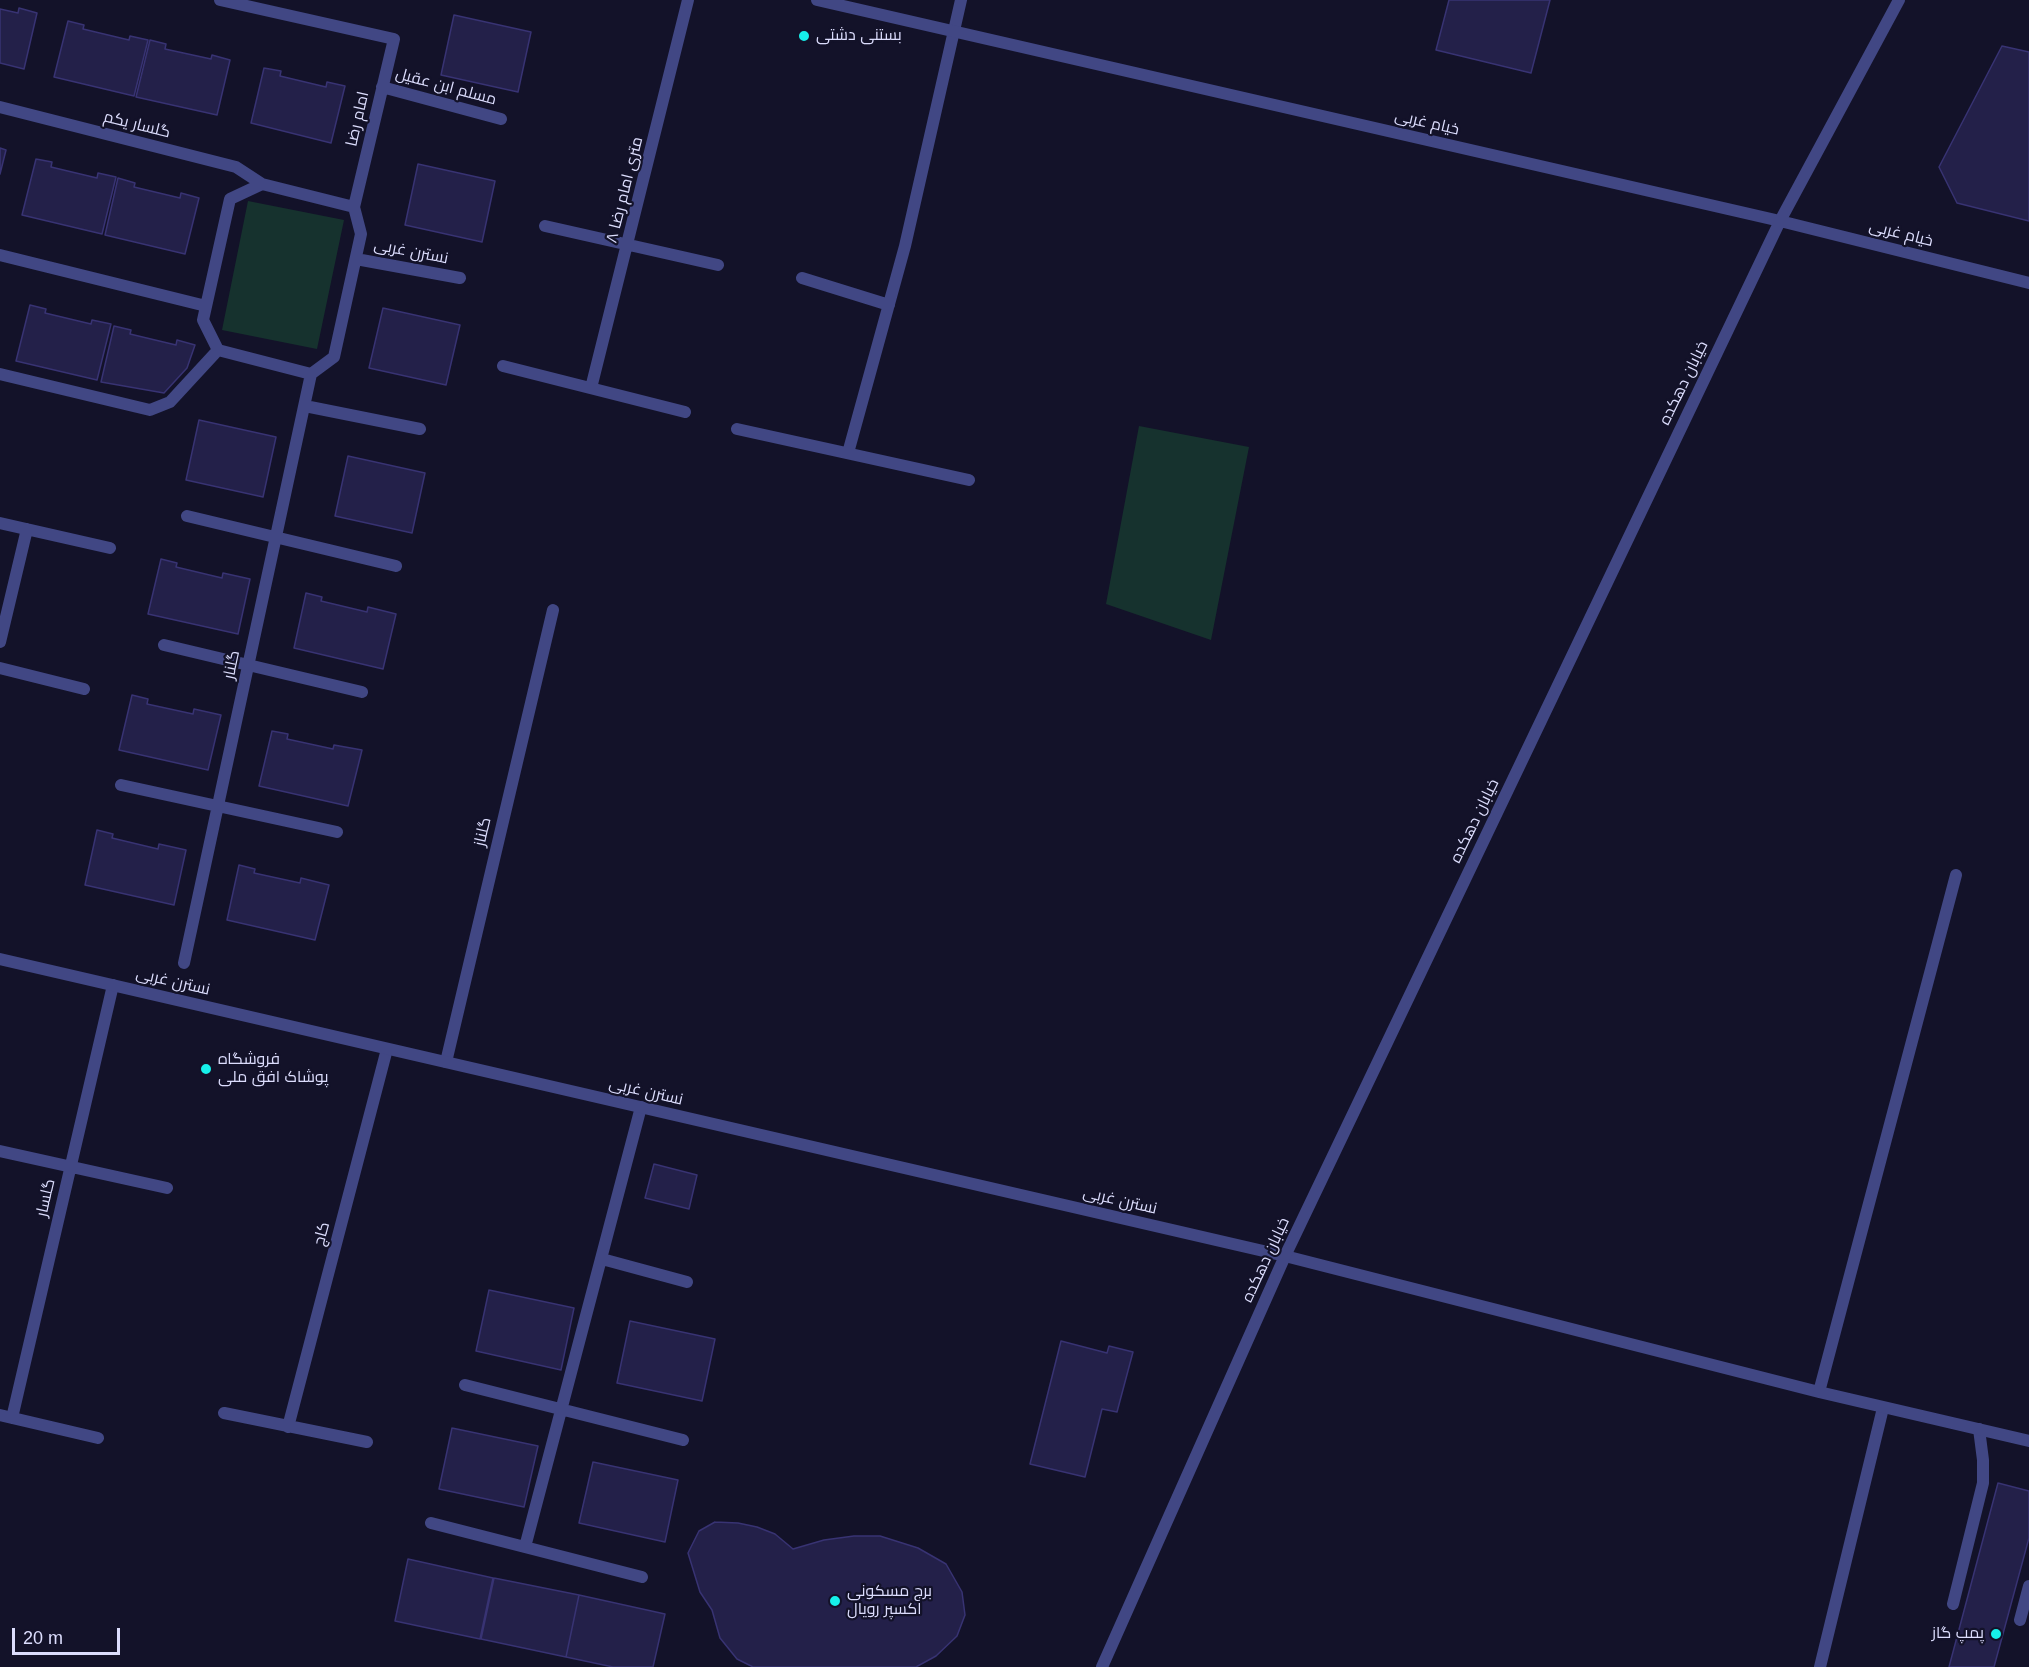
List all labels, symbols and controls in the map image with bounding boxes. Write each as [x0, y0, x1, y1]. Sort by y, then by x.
place label: بستنی دشتی [816, 26, 902, 46]
marker: بستنی دشتی [797, 29, 811, 43]
street label: مسلم ابن عقیل [393, 64, 499, 110]
street label: امام رضا [342, 90, 374, 148]
street label: خیام غربی [1393, 106, 1461, 140]
street label: گلسار یکم [102, 107, 172, 143]
street label: ۸ متری امام رضا [603, 135, 647, 245]
street label: خیام غربی [1867, 217, 1935, 251]
street label: نسترن غربی [372, 235, 450, 269]
street label: خیابان دهکده [1655, 338, 1713, 428]
street label: گلنار [220, 649, 244, 681]
street label: خیابان دهکده [1446, 776, 1504, 866]
street label: گلناز [470, 816, 496, 848]
street label: نسترن غربی [134, 964, 212, 1000]
place label: فروشگاه پوشاک افق ملی [218, 1050, 329, 1088]
marker: فروشگاه پوشاک افق ملی [199, 1062, 213, 1076]
street label: نسترن غربی [607, 1074, 685, 1110]
street label: گلسار [32, 1177, 60, 1219]
street label: نسترن غربی [1081, 1183, 1159, 1219]
street label: خیابان دهکده [1238, 1215, 1294, 1305]
street label: کاج [310, 1220, 334, 1248]
place label: برج مسکونی اکسپر رویال [847, 1582, 932, 1620]
marker: برج مسکونی اکسپر رویال [828, 1594, 842, 1608]
scale bar [15, 1616, 123, 1654]
place label: پمپ گاز [1932, 1624, 1984, 1644]
marker: پمپ گاز [1989, 1627, 2003, 1641]
text: 20 m [23, 1628, 63, 1648]

